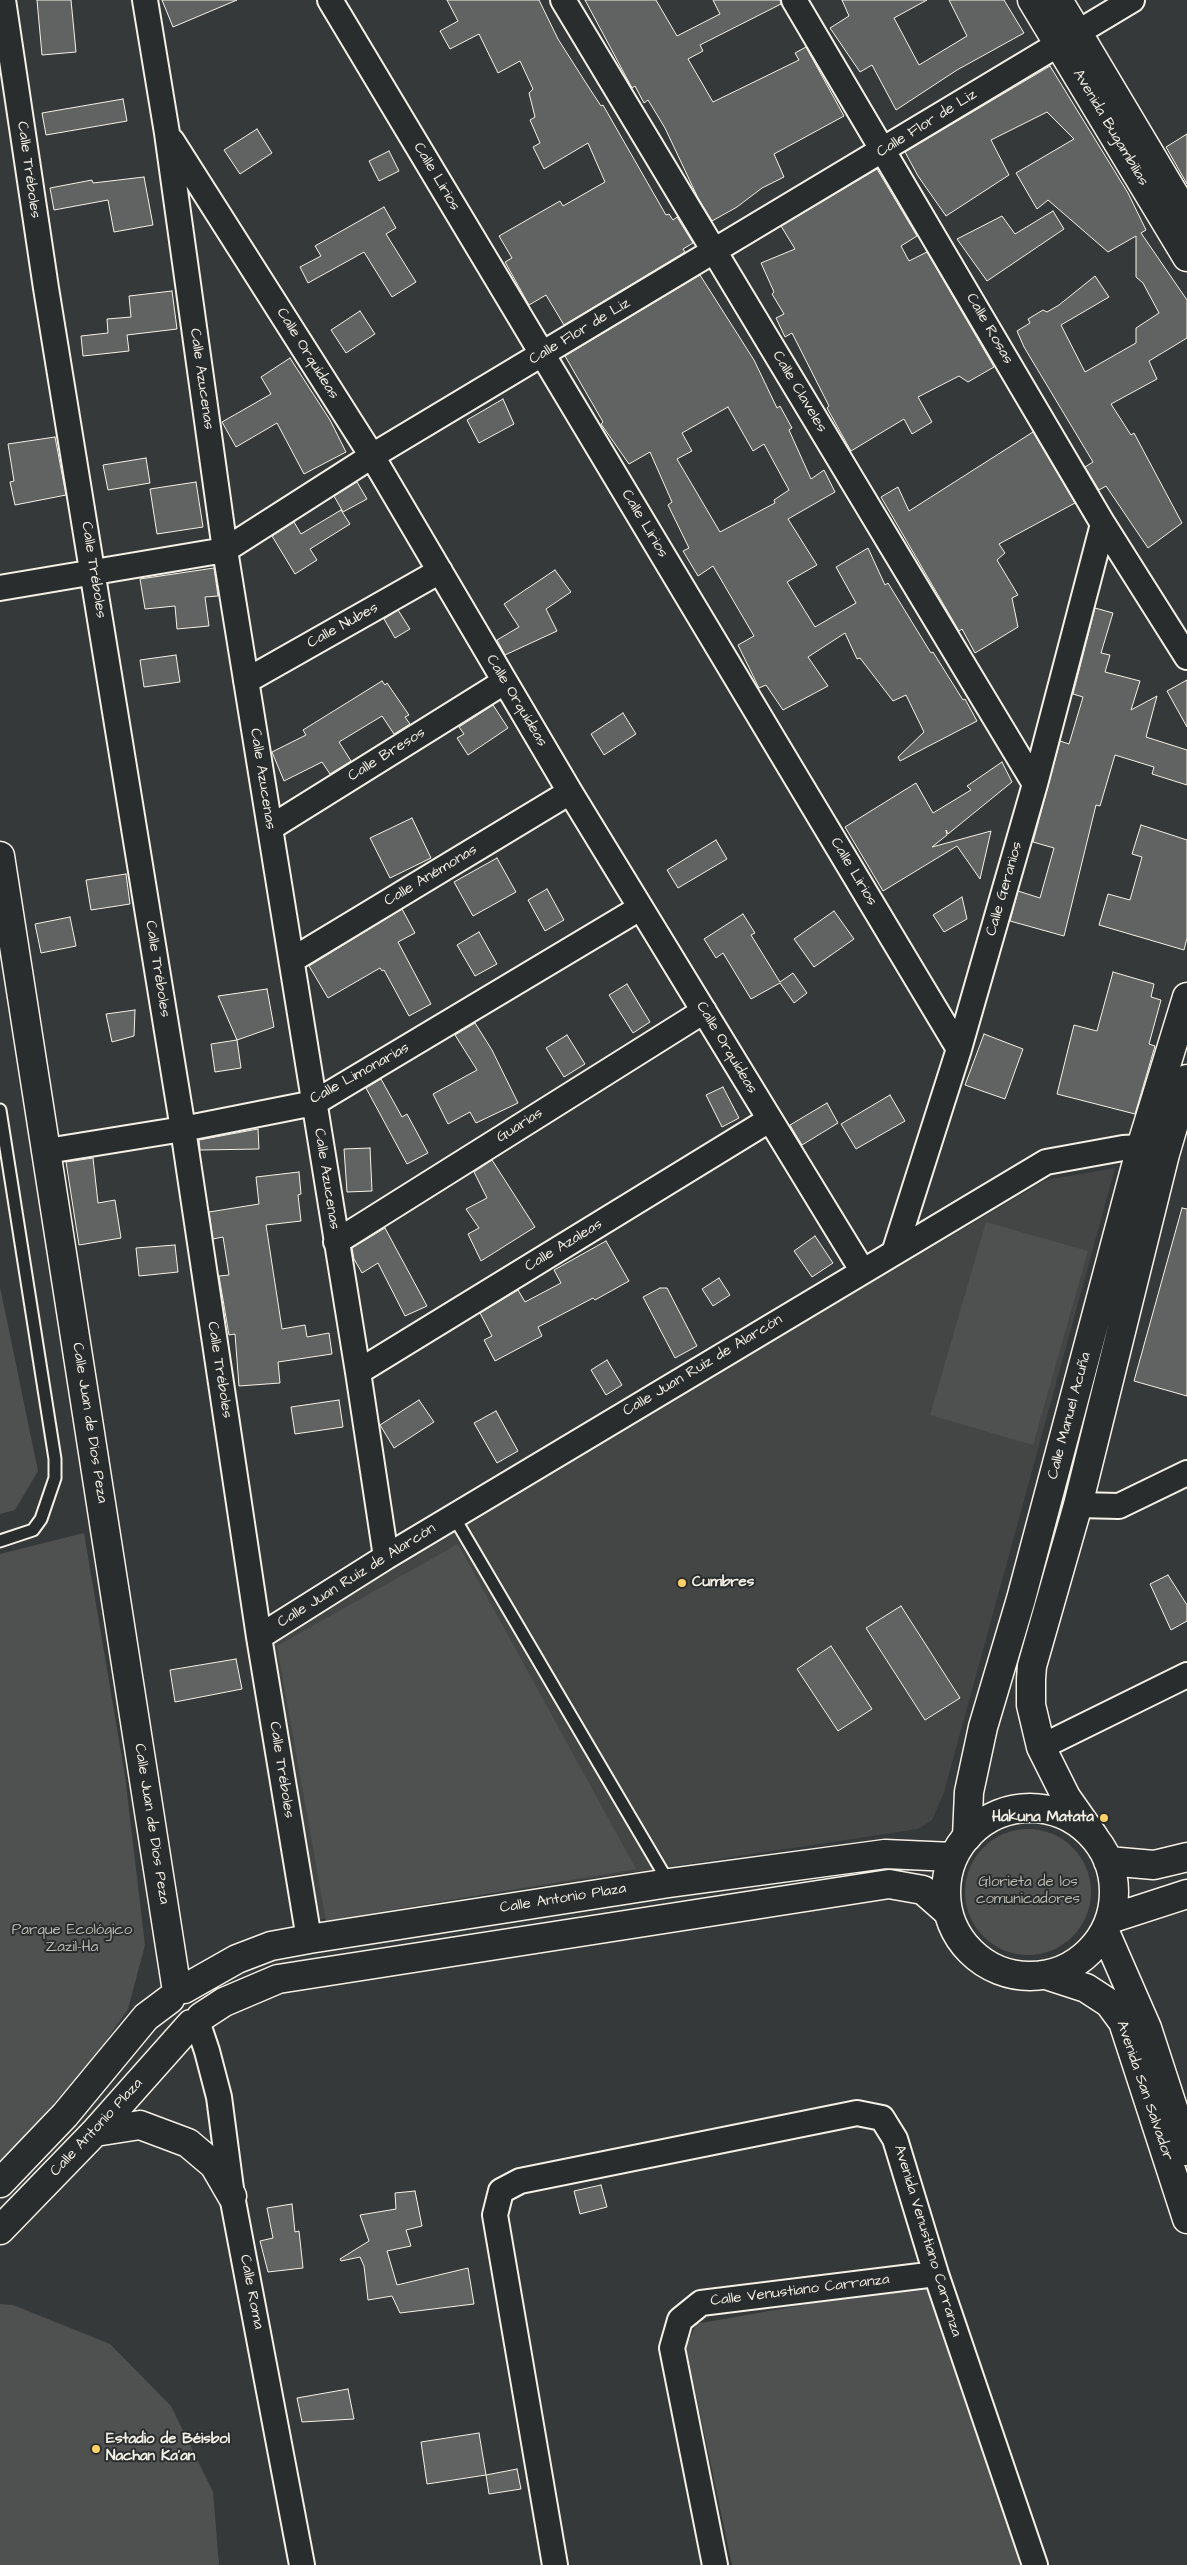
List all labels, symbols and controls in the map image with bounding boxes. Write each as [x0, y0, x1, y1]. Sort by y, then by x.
street label: Avenida Bugambilias [1068, 67, 1152, 189]
street label: Calle Flor de Liz [874, 86, 980, 162]
street label: Calle Tréboles [12, 120, 44, 220]
street label: Calle Lirios [409, 140, 463, 214]
street label: Calle Rosas [961, 290, 1017, 368]
street label: Calle Flor de Liz [526, 295, 634, 369]
street label: Calle Orquídeas [272, 305, 342, 403]
street label: Calle Azucenas [185, 327, 217, 431]
street label: Calle Claveles [768, 348, 830, 436]
street label: Calle Lirios [617, 487, 671, 561]
street label: Calle Tréboles [76, 520, 110, 620]
street label: Calle Nubes [304, 599, 382, 653]
street label: Calle Orquídeas [482, 652, 550, 750]
street label: Calle Bresos [345, 724, 429, 786]
street label: Calle Azucenas [245, 727, 279, 831]
street label: Calle Lirios [826, 835, 880, 909]
street label: Calle Geranios [983, 840, 1027, 938]
street label: Calle Anémonas [381, 841, 481, 911]
street label: Calle Tréboles [140, 919, 174, 1019]
street label: Calle Orquídeas [692, 999, 760, 1097]
street label: Calle Limonarias [307, 1039, 413, 1109]
street label: Guarias [493, 1105, 547, 1147]
street label: Calle Azucenas [309, 1127, 343, 1231]
street label: Calle Azaleas [522, 1216, 606, 1276]
street label: Calle Juan Ruíz de Alarcón [620, 1311, 786, 1421]
street label: Calle Tréboles [202, 1320, 236, 1420]
street label: Calle Juan de Dios Peza [67, 1341, 111, 1505]
street label: Calle Manuel Acuña [1044, 1351, 1096, 1481]
street label: Calle Juan Ruíz de Alarcón [275, 1520, 439, 1632]
place label: Cumbres [692, 1574, 754, 1592]
marker: Cumbres [676, 1577, 688, 1589]
street label: Calle Tréboles [264, 1720, 298, 1820]
street label: Calle Juan de Dios Peza [129, 1742, 173, 1906]
place label: Hakuna Matata [992, 1809, 1094, 1827]
marker: Hakuna Matata [1098, 1812, 1110, 1824]
park label: Glorieta de los comunicadores [976, 1874, 1080, 1909]
street label: Calle Antonio Plaza [499, 1880, 627, 1918]
park label: Parque Ecológico Zazil-Ha [12, 1922, 132, 1957]
street label: Avenida San Salvador [1112, 2019, 1176, 2163]
street label: Calle Antonio Plaza [47, 2075, 147, 2181]
street label: Avenida Venustiano Carranza [889, 2143, 965, 2339]
street label: Calle Roma [235, 2253, 267, 2331]
street label: Calle Venustiano Carranza [709, 2271, 891, 2311]
place label: Estadio de Béisbol Nachan Ka'an [106, 2431, 230, 2466]
marker: Estadio de Béisbol Nachan Ka'an [90, 2443, 102, 2455]

